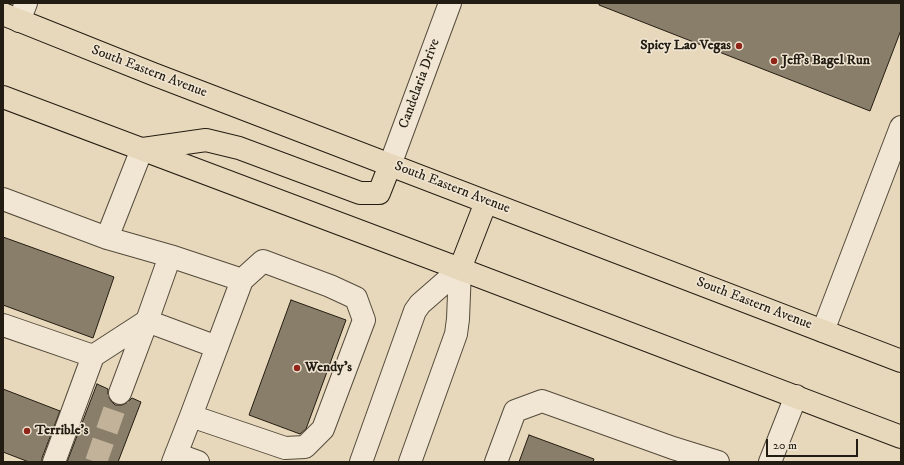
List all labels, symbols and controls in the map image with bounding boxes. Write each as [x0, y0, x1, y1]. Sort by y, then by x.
street label: Candelaria Drive [396, 37, 444, 131]
place label: Spicy Lao Vegas [640, 38, 731, 54]
marker: Spicy Lao Vegas [734, 41, 744, 51]
street label: South Eastern Avenue [89, 42, 209, 102]
place label: Jeff's Bagel Run [782, 53, 870, 69]
marker: Jeff's Bagel Run [769, 56, 779, 66]
street label: South Eastern Avenue [392, 158, 512, 218]
street label: South Eastern Avenue [694, 274, 814, 334]
place label: Wendy's [305, 360, 352, 376]
marker: Wendy's [292, 363, 302, 373]
place label: Terrible's [35, 423, 89, 439]
marker: Terrible's [22, 426, 32, 436]
scale bar [768, 431, 860, 457]
text: 20 m [773, 438, 797, 453]

